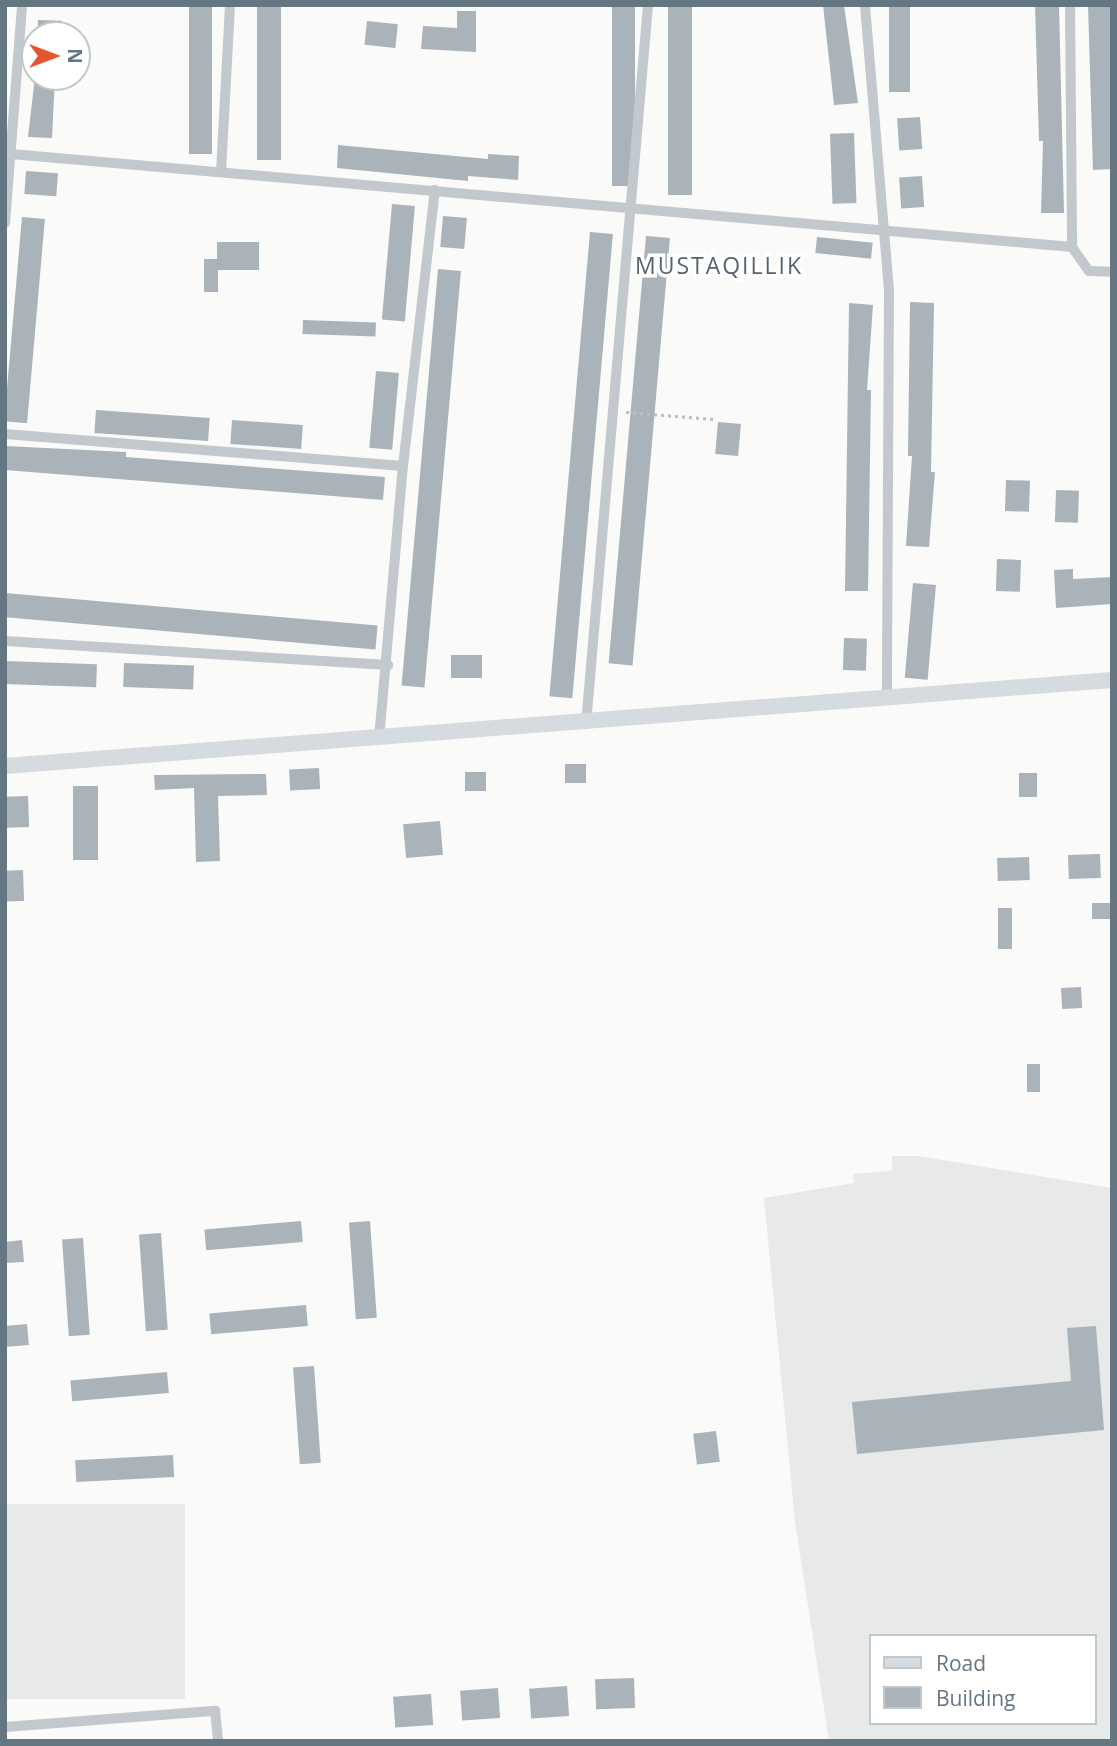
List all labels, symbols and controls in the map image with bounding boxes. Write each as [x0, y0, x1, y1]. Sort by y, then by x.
north arrow [21, 21, 91, 91]
text: N [62, 48, 88, 64]
district label: MUSTAQILLIK [636, 251, 802, 279]
legend [869, 1634, 1096, 1725]
text: Road [936, 1649, 986, 1677]
text: Building [936, 1684, 1015, 1712]

